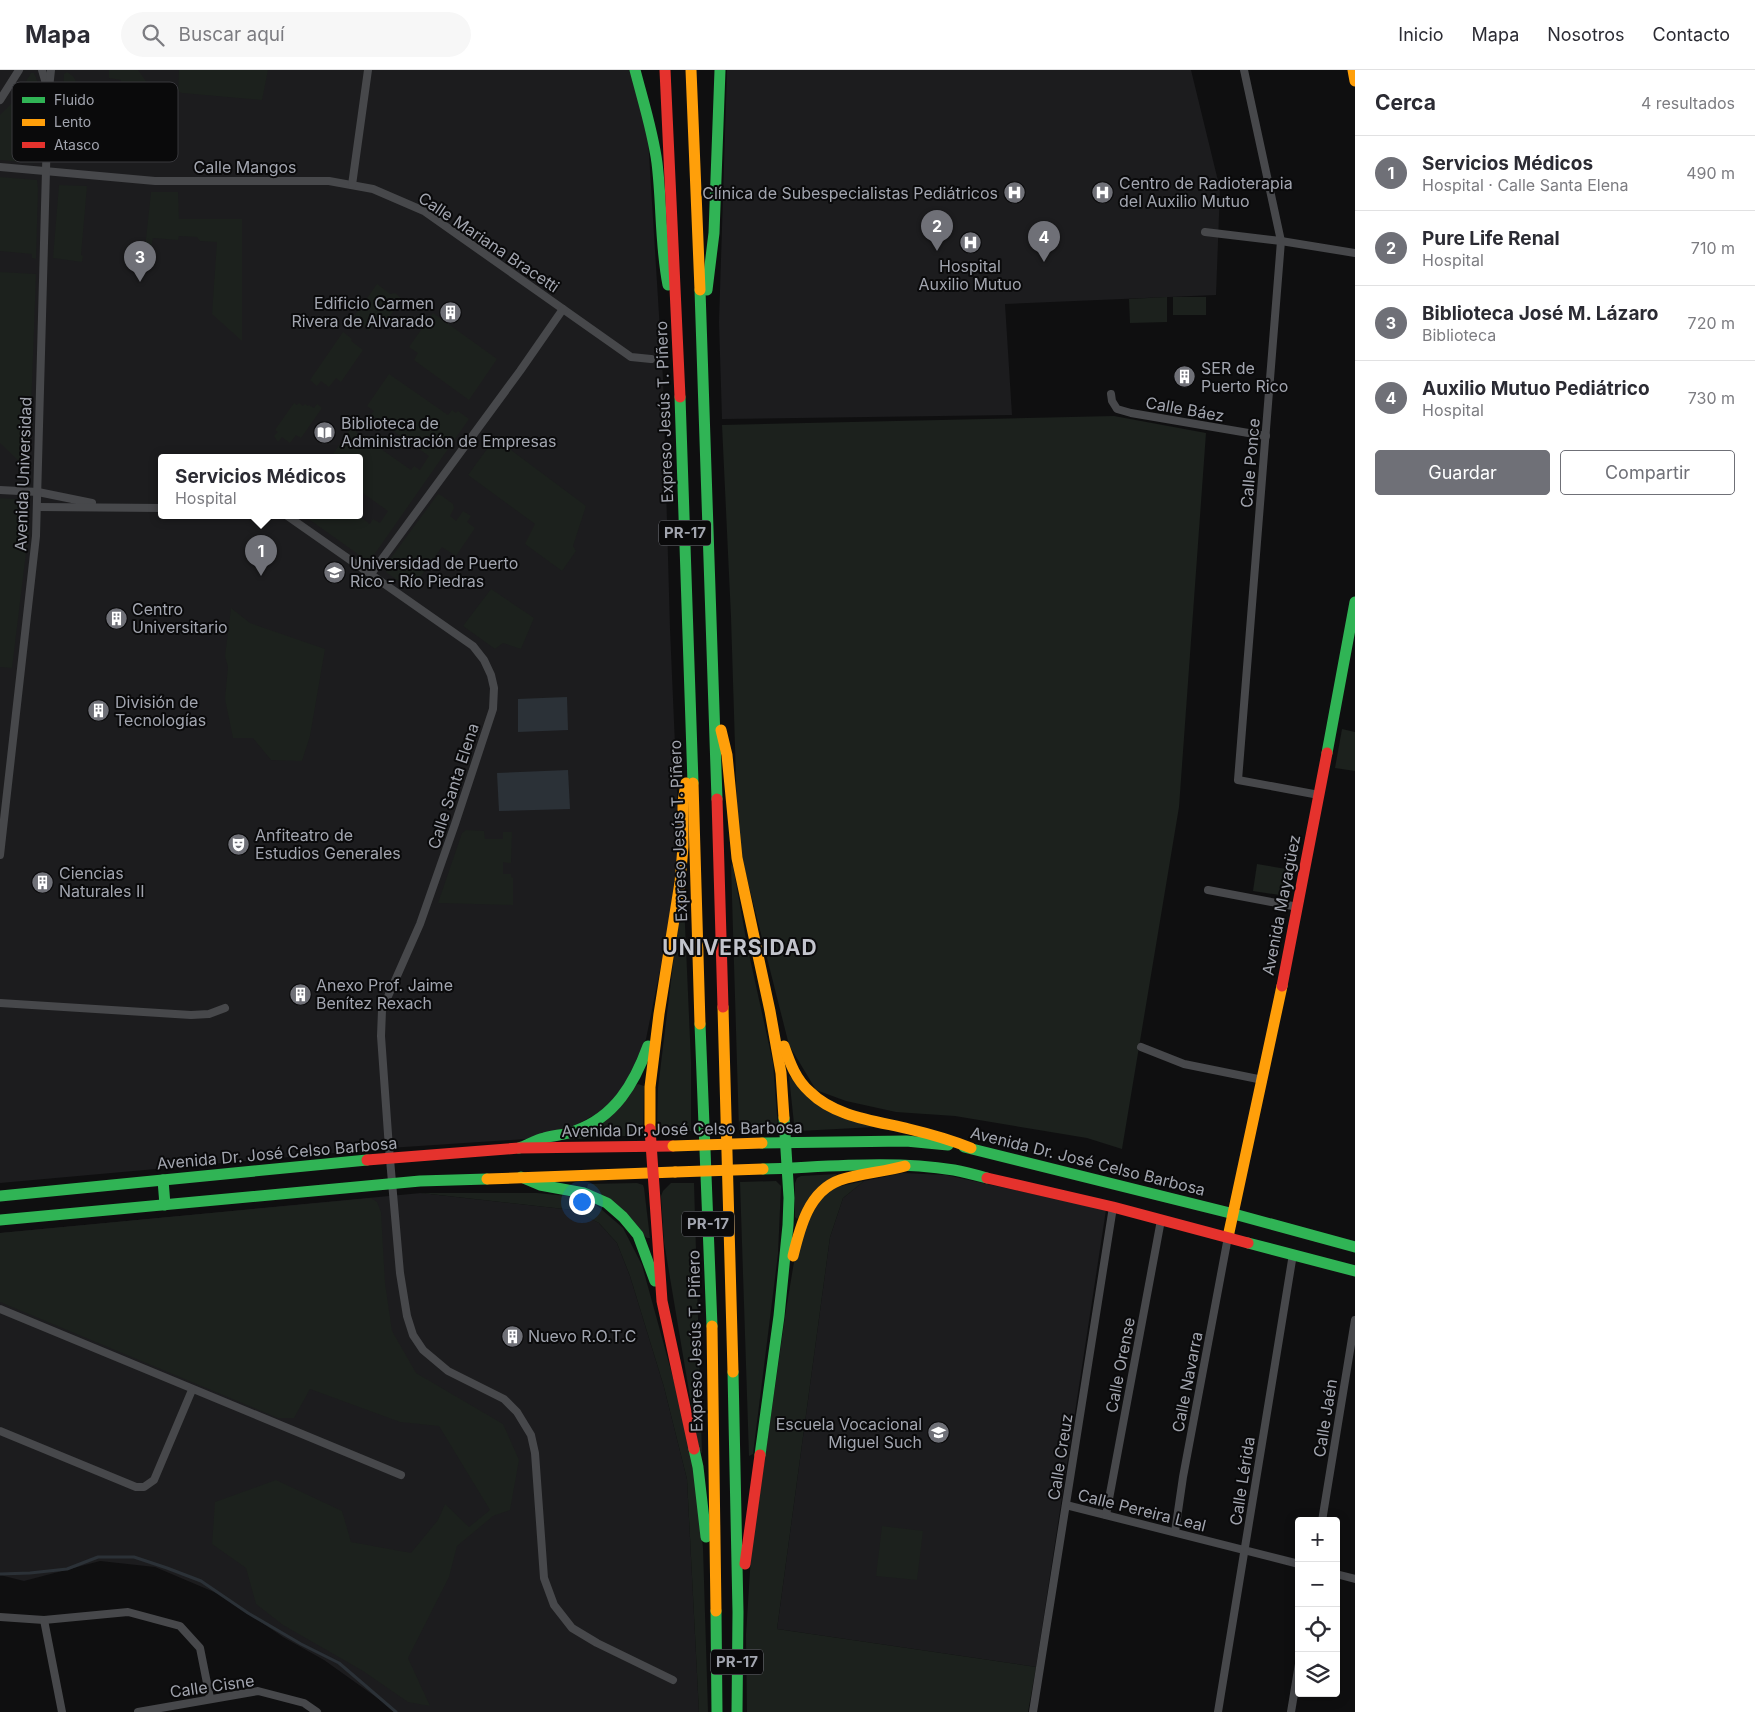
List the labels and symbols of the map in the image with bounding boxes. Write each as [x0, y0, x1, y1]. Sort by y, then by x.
legend [12, 82, 178, 162]
text: Fluido [54, 91, 94, 108]
text: Lento [54, 113, 91, 130]
text: Atasco [54, 136, 100, 153]
street label: Calle Mangos [194, 157, 297, 177]
place label: Centro de Radioterapia del Auxilio Mutuo [1119, 173, 1293, 211]
hospital icon: Centro de Radioterapia del Auxilio Mutuo [1091, 180, 1115, 204]
hospital icon: Clínica de Subespecialistas Pediátricos [1002, 181, 1026, 205]
place label: Clínica de Subespecialistas Pediátricos [702, 183, 998, 203]
street label: Calle Mariana Bracetti [415, 187, 563, 297]
pin: 2 [921, 210, 953, 251]
pin: 4 [1028, 221, 1060, 262]
hospital icon: Hospital Auxilio Mutuo [958, 230, 982, 254]
pin: 3 [124, 241, 156, 282]
place label: Hospital Auxilio Mutuo [918, 256, 1022, 294]
place label: Edificio Carmen Rivera de Alvarado [291, 293, 434, 331]
building icon: Edificio Carmen Rivera de Alvarado [438, 300, 462, 324]
street label: Expreso Jesús T. Piñero [651, 321, 677, 503]
place label: SER de Puerto Rico [1201, 358, 1288, 396]
building icon: SER de Puerto Rico [1173, 365, 1197, 389]
street label: Calle Báez [1144, 392, 1226, 426]
street label: Avenida Universidad [10, 396, 36, 552]
place label: Biblioteca de Administración de Empresas [341, 413, 556, 451]
street label: Calle Ponce [1236, 417, 1264, 509]
library icon: Biblioteca de Administración de Empresas [313, 420, 337, 444]
road number: PR-17 [659, 520, 711, 546]
pin: 1 [245, 535, 277, 576]
place label: Universidad de Puerto Rico - Río Piedras [350, 553, 518, 591]
school or university icon: Universidad de Puerto Rico - Río Piedras [322, 560, 346, 584]
place label: Centro Universitario [132, 599, 228, 637]
building icon: Centro Universitario [104, 606, 128, 630]
place label: División de Tecnologías [115, 692, 206, 730]
building icon: División de Tecnologías [87, 699, 111, 723]
street label: Calle Santa Elena [423, 721, 483, 851]
street label: Expreso Jesús T. Piñero [665, 740, 691, 922]
place label: Anfiteatro de Estudios Generales [255, 825, 401, 863]
theatre icon: Anfiteatro de Estudios Generales [227, 832, 251, 856]
street label: Avenida Mayagüez [1258, 833, 1304, 977]
place label: Ciencias Naturales II [59, 863, 144, 901]
building icon: Ciencias Naturales II [31, 870, 55, 894]
district label: UNIVERSIDAD [662, 935, 818, 960]
place label: Anexo Prof. Jaime Benítez Rexach [316, 975, 453, 1013]
building icon: Anexo Prof. Jaime Benítez Rexach [288, 982, 312, 1006]
street label: Avenida Dr. José Celso Barbosa [561, 1117, 803, 1141]
street label: Avenida Dr. José Celso Barbosa [969, 1122, 1207, 1200]
street label: Avenida Dr. José Celso Barbosa [156, 1133, 398, 1173]
your location [569, 1189, 595, 1215]
road number: PR-17 [682, 1212, 734, 1236]
street label: Expreso Jesús T. Piñero [683, 1250, 707, 1432]
street label: Calle Orense [1101, 1316, 1139, 1414]
building icon: Nuevo R.O.T.C [500, 1324, 524, 1348]
place label: Nuevo R.O.T.C [528, 1326, 637, 1346]
street label: Calle Navarra [1167, 1330, 1207, 1434]
street label: Calle Jaén [1309, 1377, 1341, 1459]
street label: Calle Creuz [1043, 1412, 1077, 1502]
place label: Escuela Vocacional Miguel Such [776, 1414, 922, 1452]
school or university icon: Escuela Vocacional Miguel Such [926, 1421, 950, 1445]
street label: Calle Lérida [1225, 1435, 1259, 1527]
street label: Calle Pereira Leal [1076, 1484, 1208, 1536]
road number: PR-17 [711, 1650, 763, 1674]
street label: Calle Cisne [168, 1670, 256, 1702]

